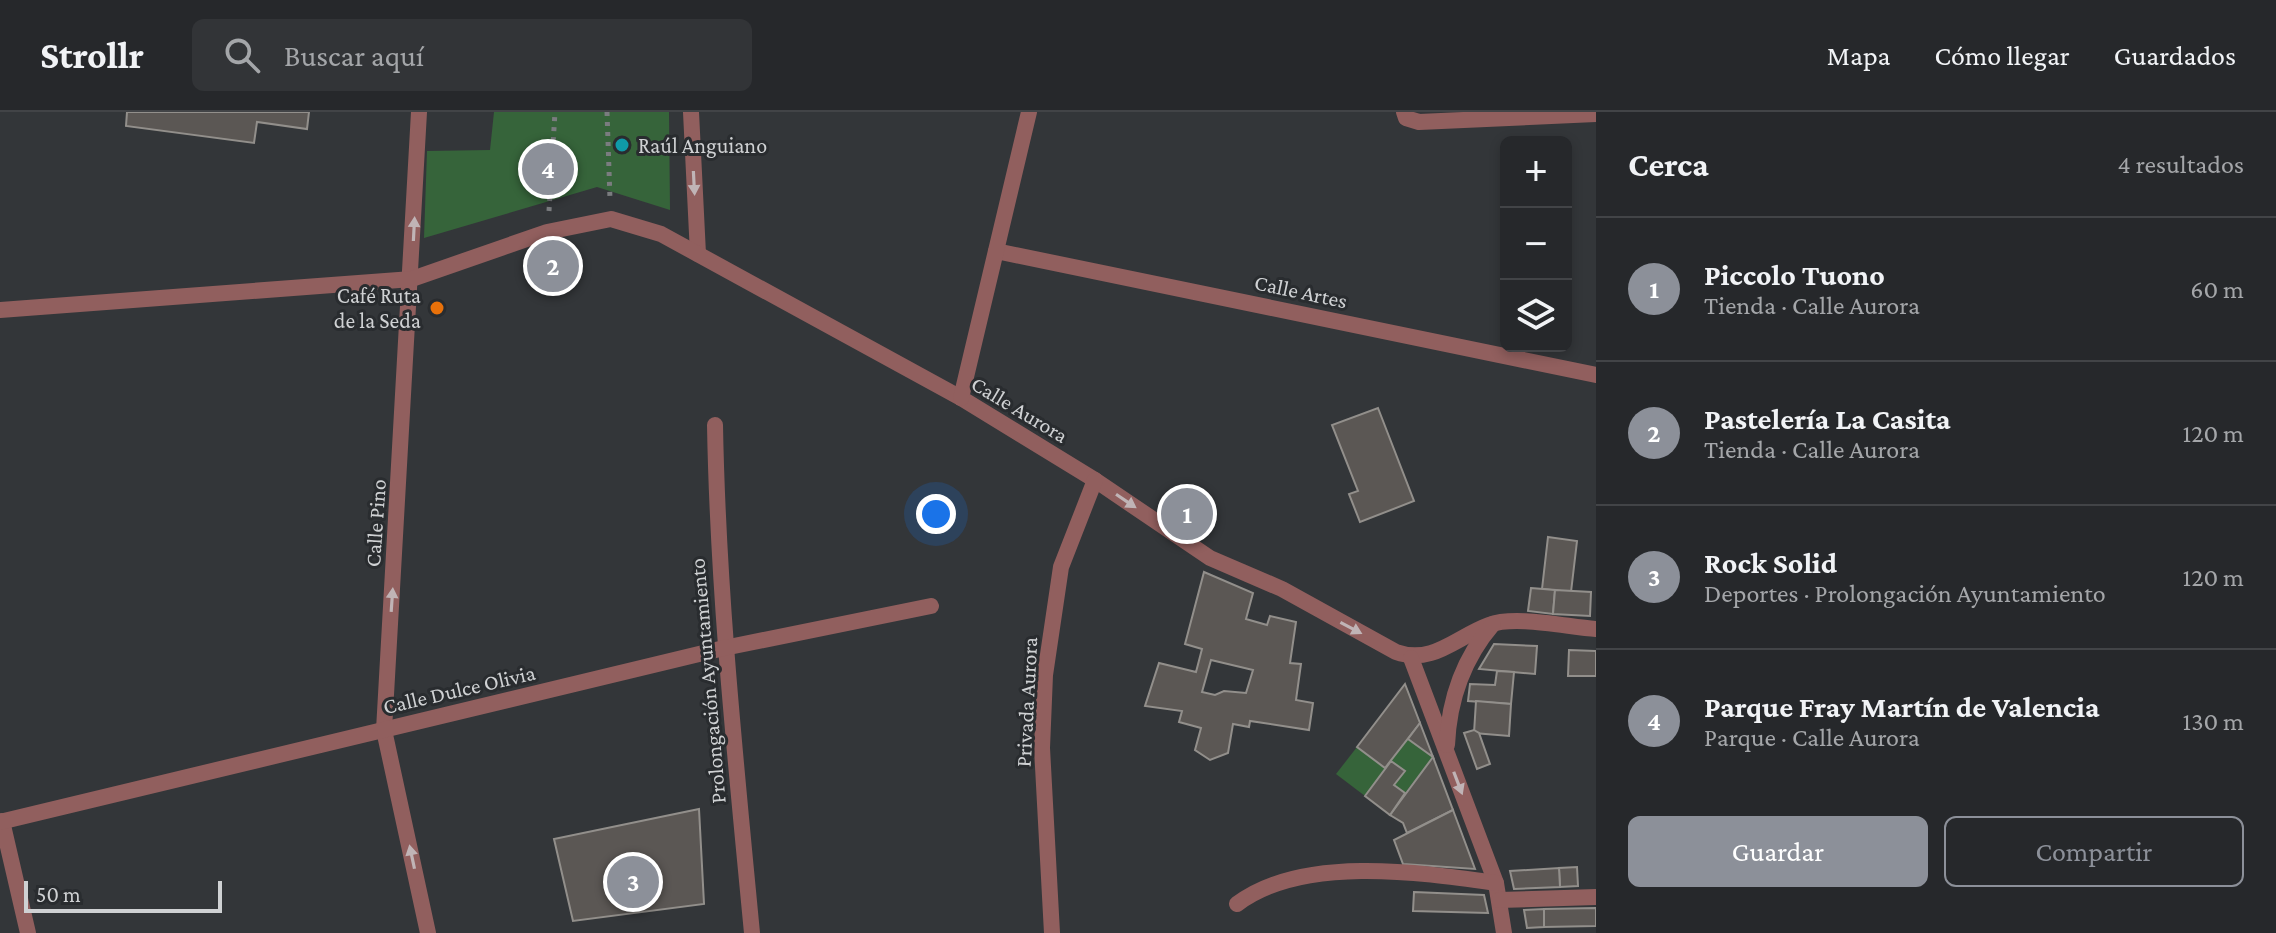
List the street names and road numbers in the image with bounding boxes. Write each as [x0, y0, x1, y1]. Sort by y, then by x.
street label: Calle Artes [1252, 269, 1350, 314]
street label: Calle Aurora [967, 371, 1073, 448]
street label: Calle Pino [360, 478, 391, 568]
street label: Prolongación Ayuntamiento [684, 557, 731, 805]
street label: Privada Aurora [1011, 636, 1042, 768]
street label: Calle Dulce Olivia [380, 660, 538, 719]

